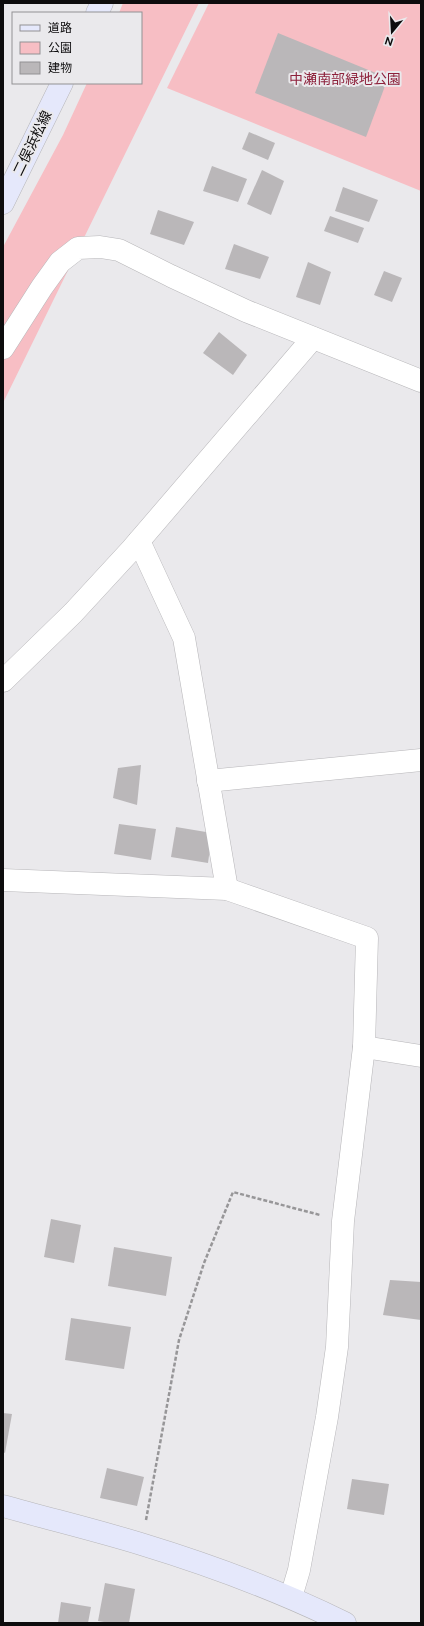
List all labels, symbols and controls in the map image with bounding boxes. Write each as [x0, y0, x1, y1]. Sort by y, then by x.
legend [12, 12, 142, 84]
north arrow [372, 12, 412, 52]
text: 道路 [48, 20, 72, 36]
text: N [383, 34, 395, 49]
text: 公園 [48, 40, 72, 56]
text: 建物 [48, 60, 72, 76]
park label: 中瀬南部緑地公園 [289, 70, 401, 88]
street label: 二俣浜松線 [9, 108, 55, 178]

